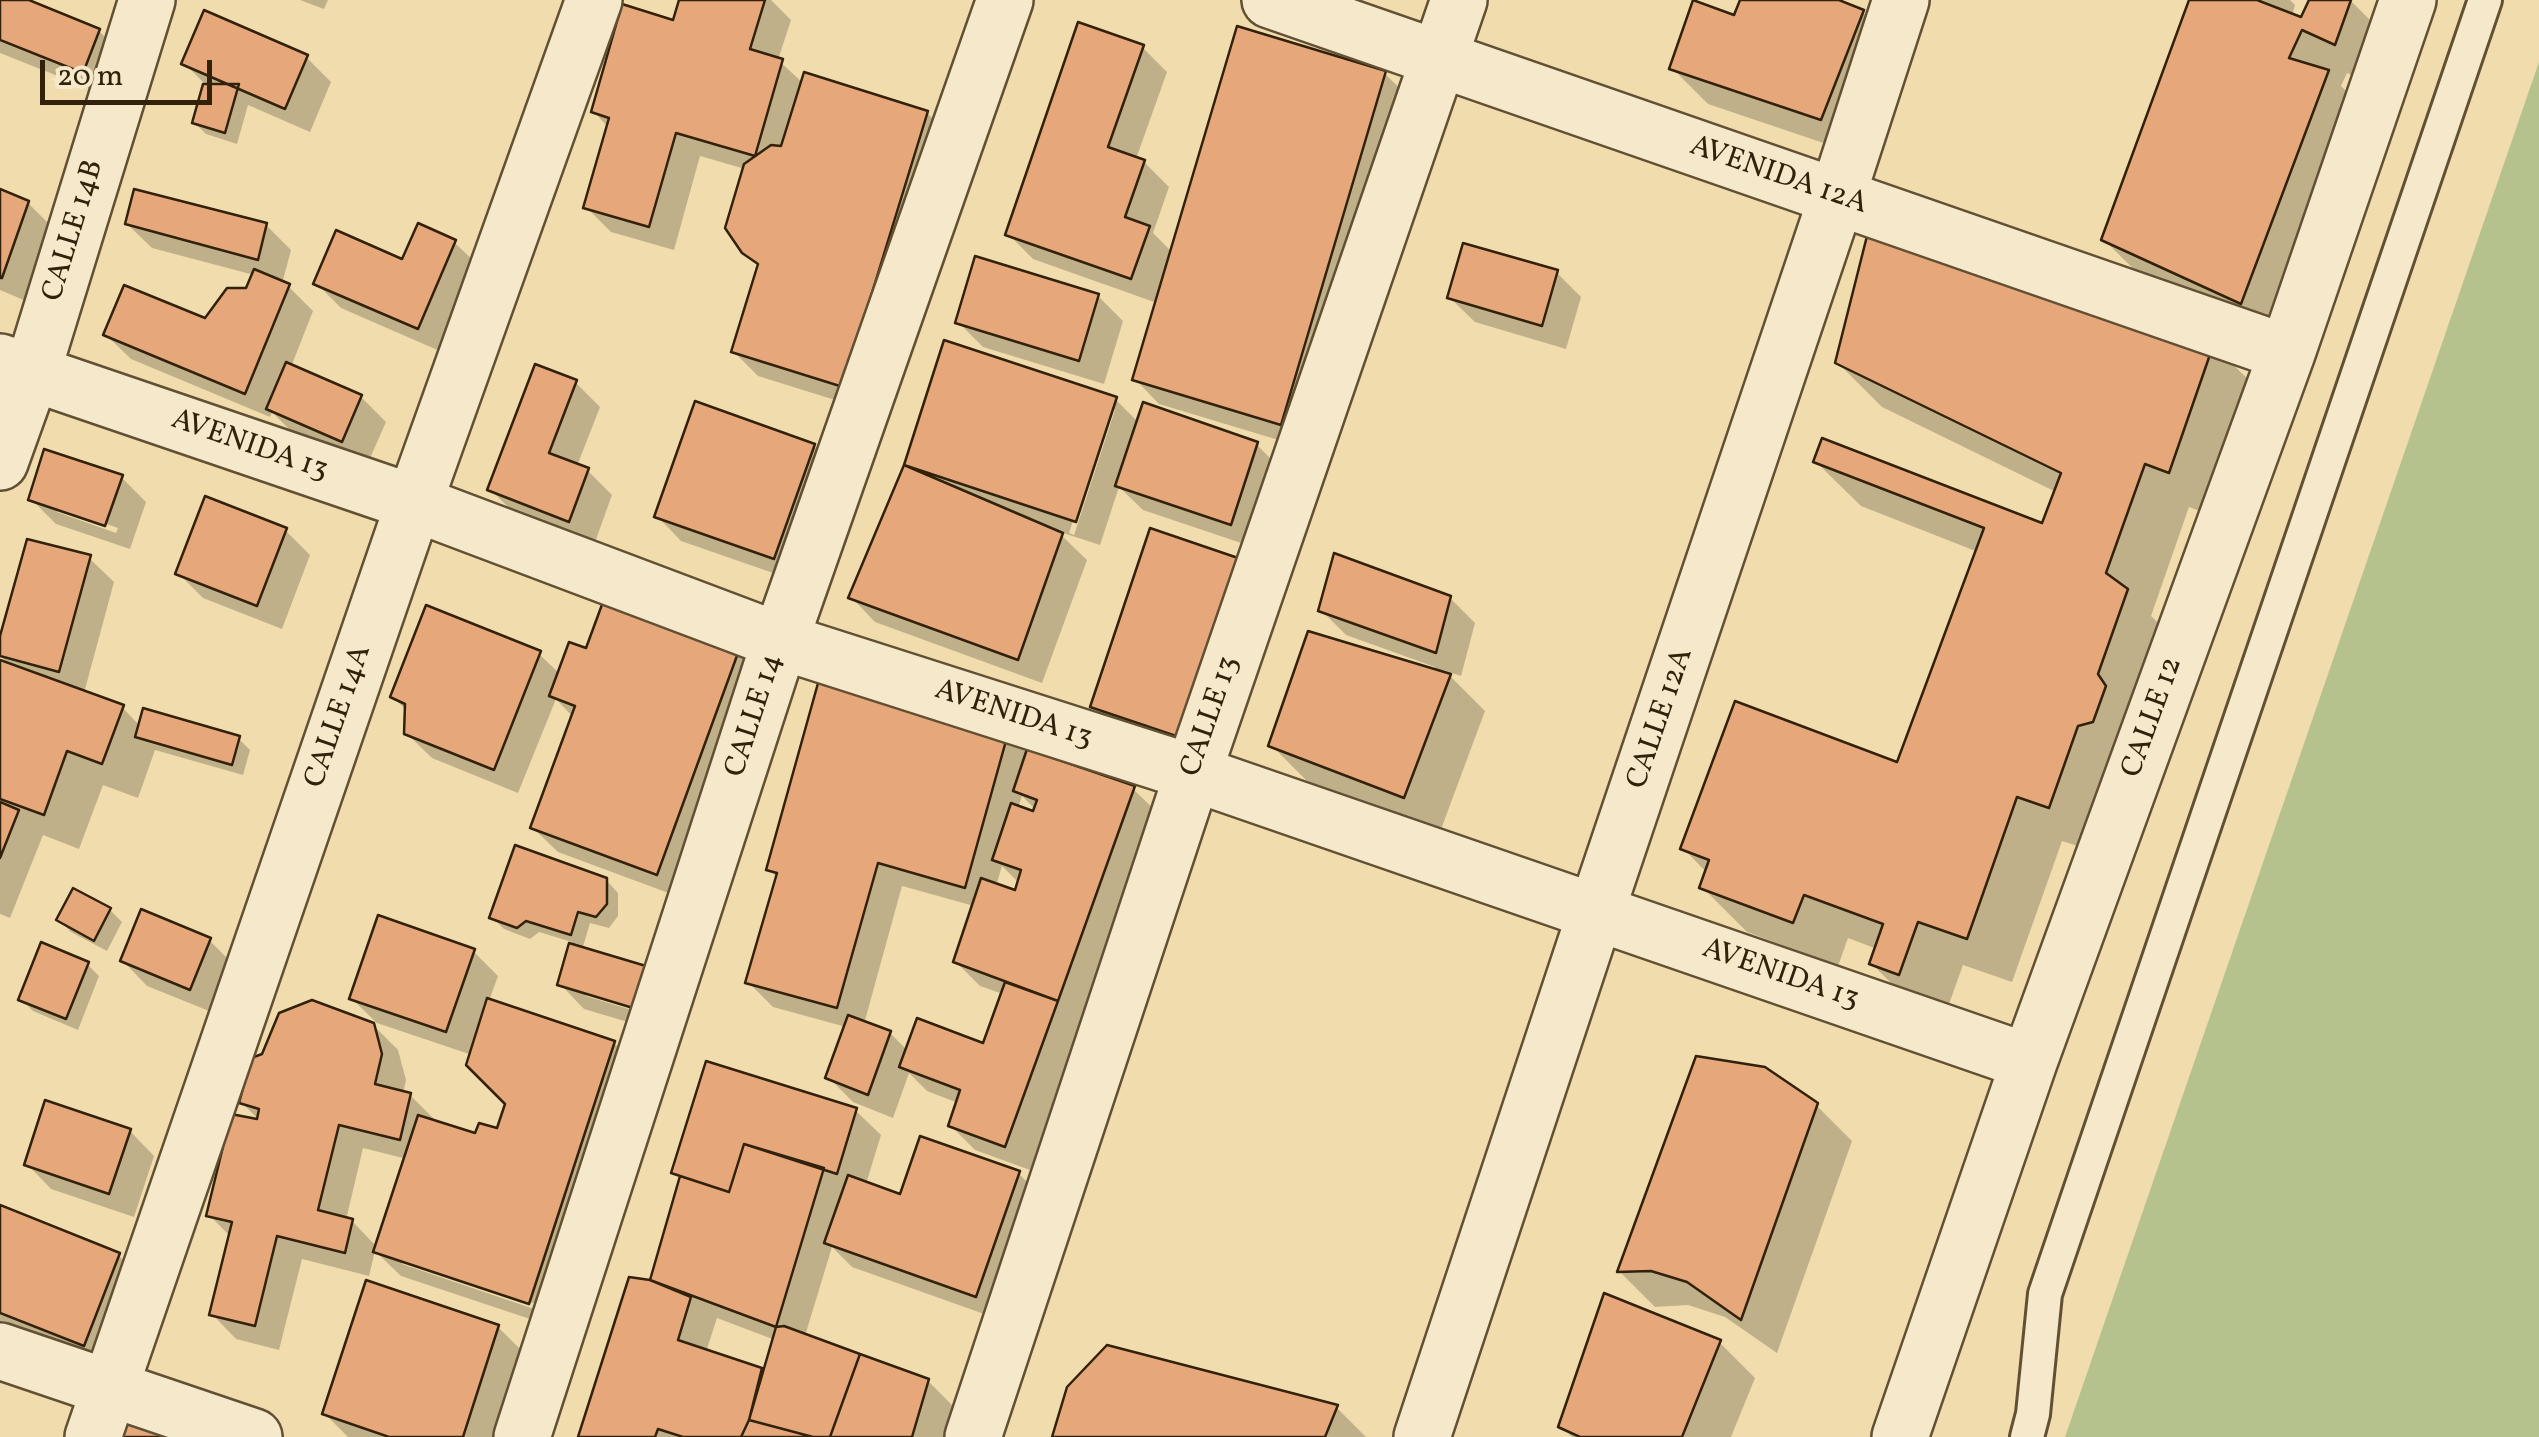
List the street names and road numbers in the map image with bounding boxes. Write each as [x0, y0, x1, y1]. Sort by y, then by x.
street label: AVENIDA 12A [1684, 130, 1872, 224]
street label: CALLE 14B [36, 156, 114, 306]
street label: AVENIDA 13 [166, 403, 332, 491]
street label: CALLE 14A [299, 641, 381, 793]
street label: CALLE 12A [1621, 644, 1703, 794]
street label: CALLE 14 [719, 650, 793, 782]
street label: CALLE 13 [1175, 652, 1249, 782]
street label: CALLE 12 [2116, 653, 2192, 783]
street label: AVENIDA 13 [930, 674, 1096, 758]
street label: AVENIDA 13 [1697, 932, 1863, 1020]

